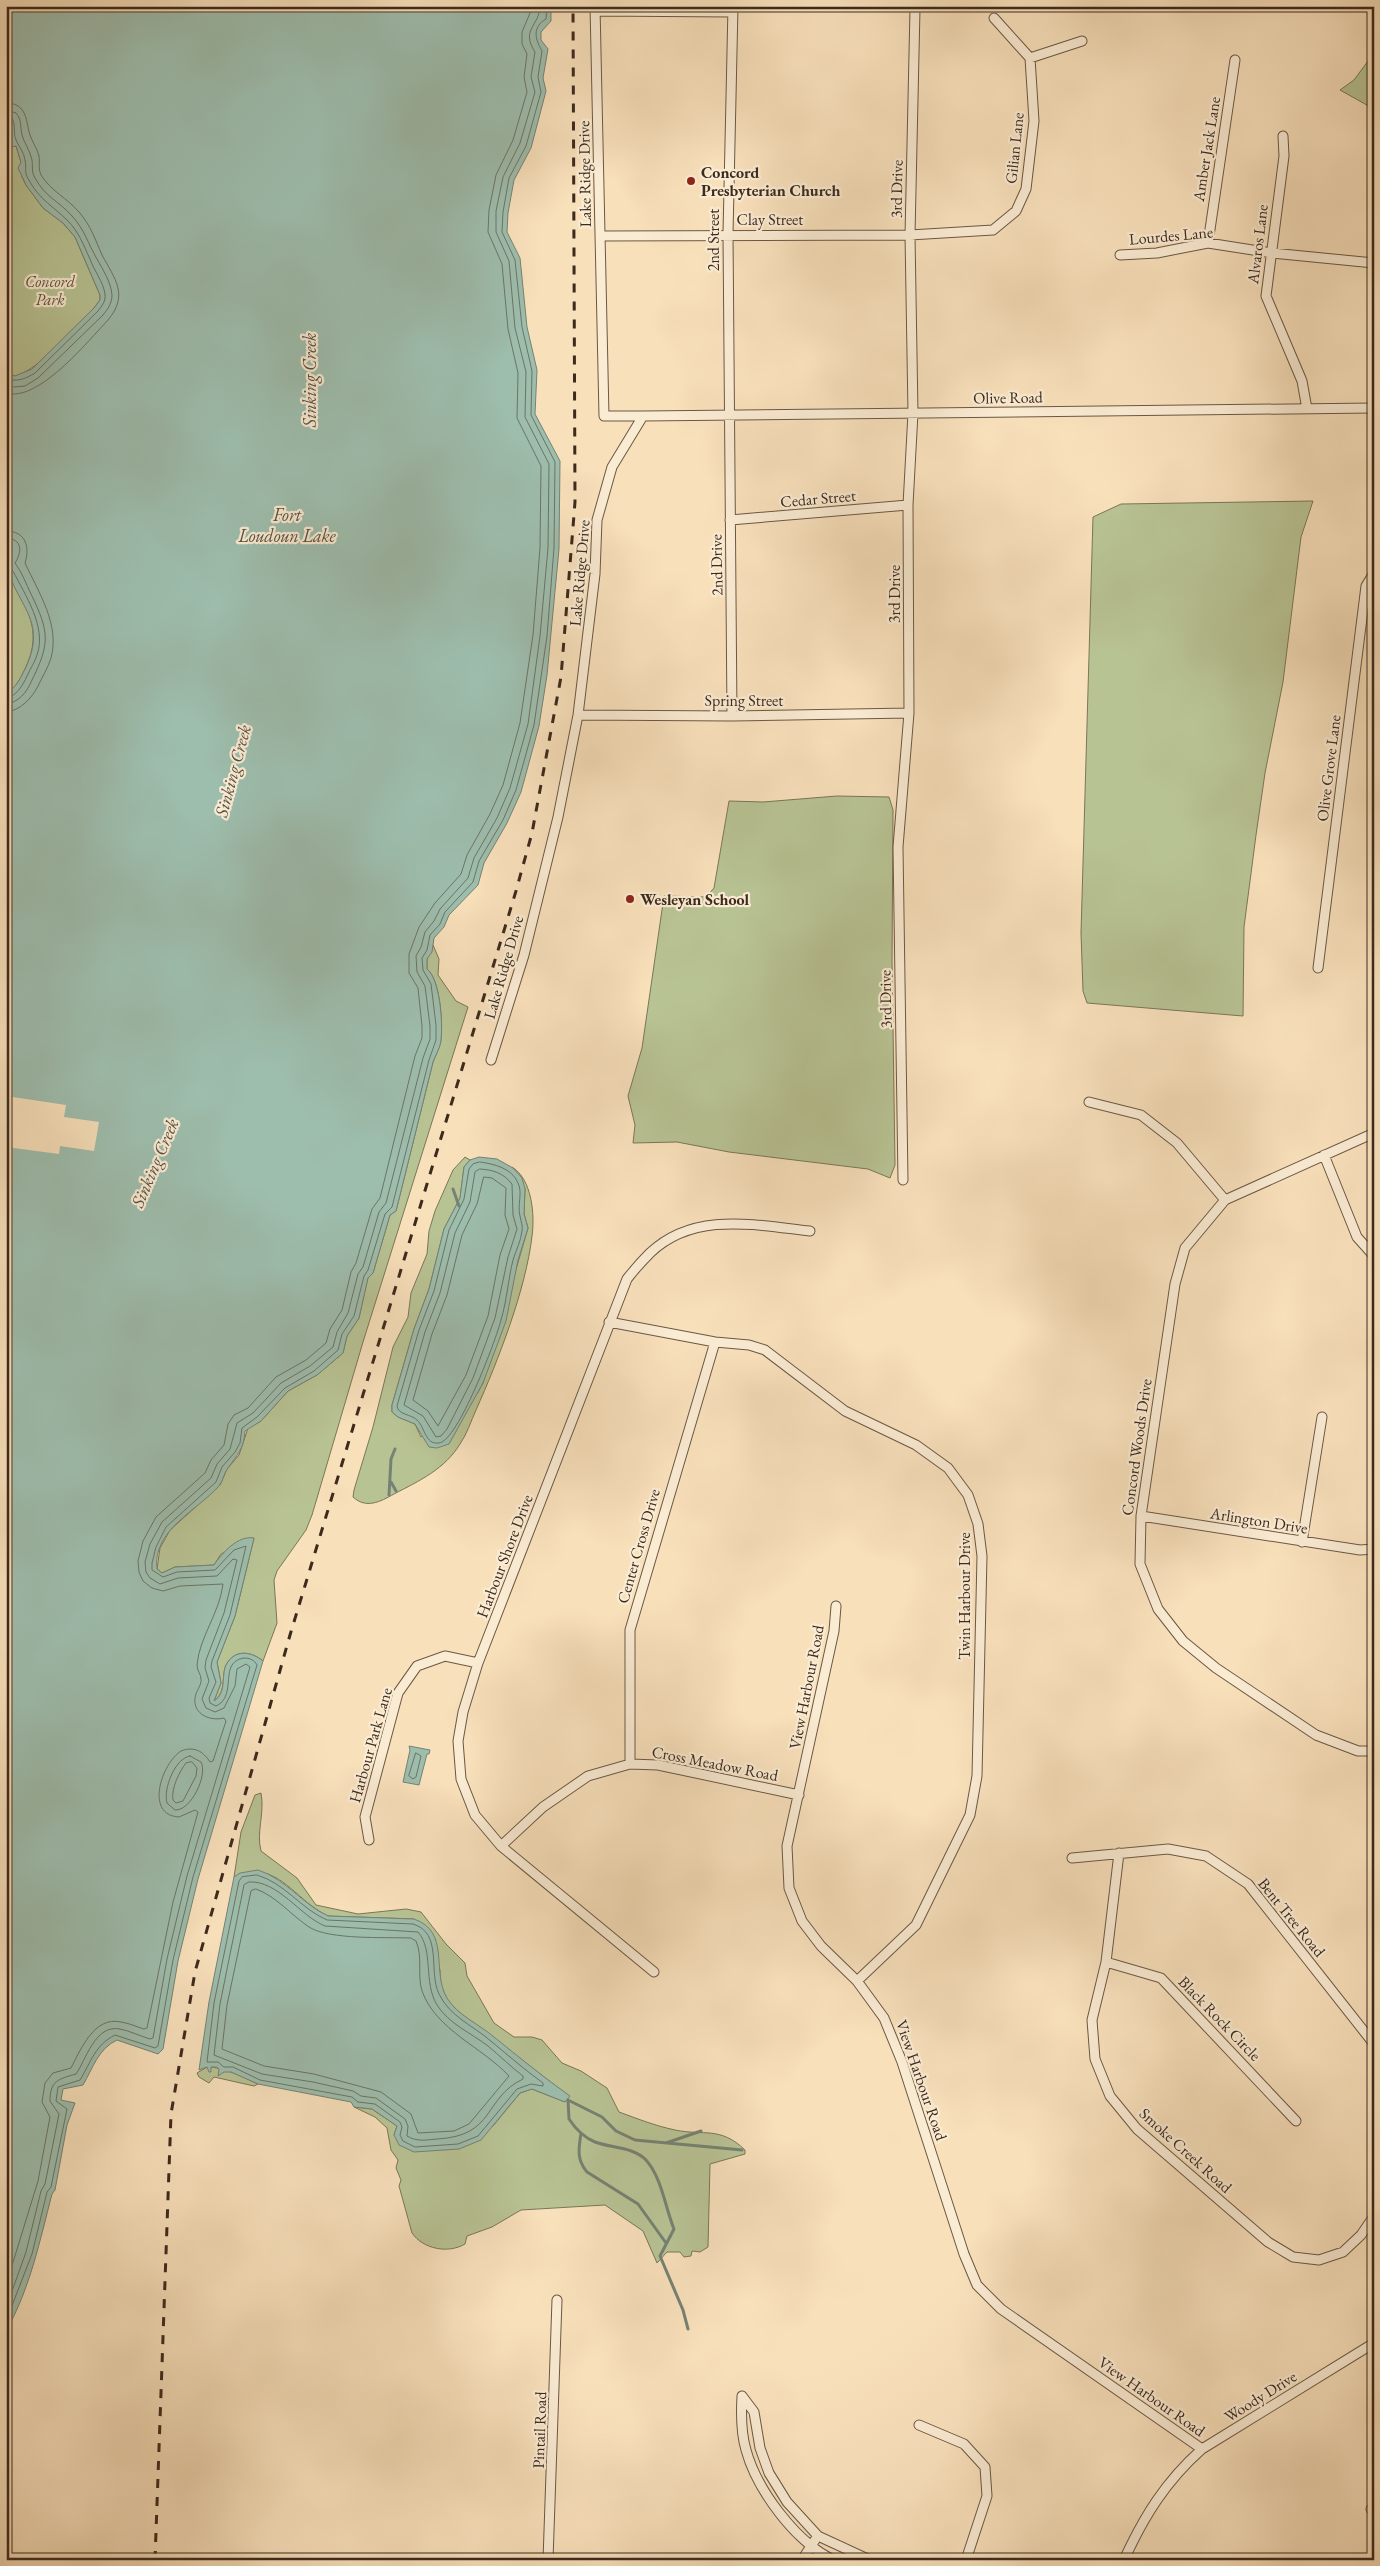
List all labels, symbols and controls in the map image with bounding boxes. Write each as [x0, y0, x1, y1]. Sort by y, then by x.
street label: Amber Jack Lane [1188, 95, 1225, 204]
street label: Gilian Lane [1000, 111, 1029, 185]
street label: Lake Ridge Drive [573, 120, 596, 228]
street label: 3rd Drive [885, 160, 908, 218]
place label: Concord Presbyterian Church [701, 162, 841, 201]
marker: Concord Presbyterian Church [685, 175, 697, 187]
street label: Alvaros Lane [1242, 203, 1273, 286]
street label: 2nd Street [703, 209, 724, 271]
street label: Clay Street [737, 209, 803, 230]
street label: Lourdes Lane [1128, 221, 1214, 250]
park label: Concord Park [25, 271, 76, 310]
water label: Sinking Creek [298, 333, 322, 428]
street label: Olive Road [973, 386, 1044, 409]
street label: Cedar Street [779, 485, 857, 512]
water label: Fort Loudoun Lake [237, 503, 337, 547]
street label: Lake Ridge Drive [564, 519, 595, 627]
street label: 2nd Drive [705, 534, 728, 596]
street label: 3rd Drive [884, 565, 905, 623]
street label: Spring Street [705, 690, 783, 711]
street label: Olive Grove Lane [1312, 714, 1345, 823]
water label: Sinking Creek [209, 722, 257, 821]
place label: Wesleyan School [640, 889, 749, 910]
marker: Wesleyan School [624, 893, 636, 905]
street label: Lake Ridge Drive [479, 913, 528, 1021]
street label: 3rd Drive [874, 970, 897, 1028]
water label: Sinking Creek [125, 1115, 185, 1212]
street label: Concord Woods Drive [1116, 1377, 1156, 1517]
street label: Center Cross Drive [612, 1486, 665, 1606]
street label: Harbour Shore Drive [471, 1492, 538, 1621]
street label: Arlington Drive [1208, 1502, 1309, 1539]
street label: Twin Harbour Drive [954, 1532, 975, 1660]
street label: View Harbour Road [784, 1622, 829, 1751]
street label: Harbour Park Lane [344, 1685, 397, 1805]
street label: Cross Meadow Road [650, 1741, 781, 1786]
street label: Bent Tree Road [1253, 1873, 1330, 1962]
street label: Black Rock Circle [1174, 1971, 1266, 2065]
street label: View Harbour Road [891, 2017, 952, 2144]
street label: Smoke Creek Road [1135, 2103, 1237, 2198]
street label: View Harbour Road [1094, 2352, 1210, 2442]
street label: Woody Drive [1220, 2366, 1300, 2427]
street label: Pintail Road [528, 2390, 551, 2469]

